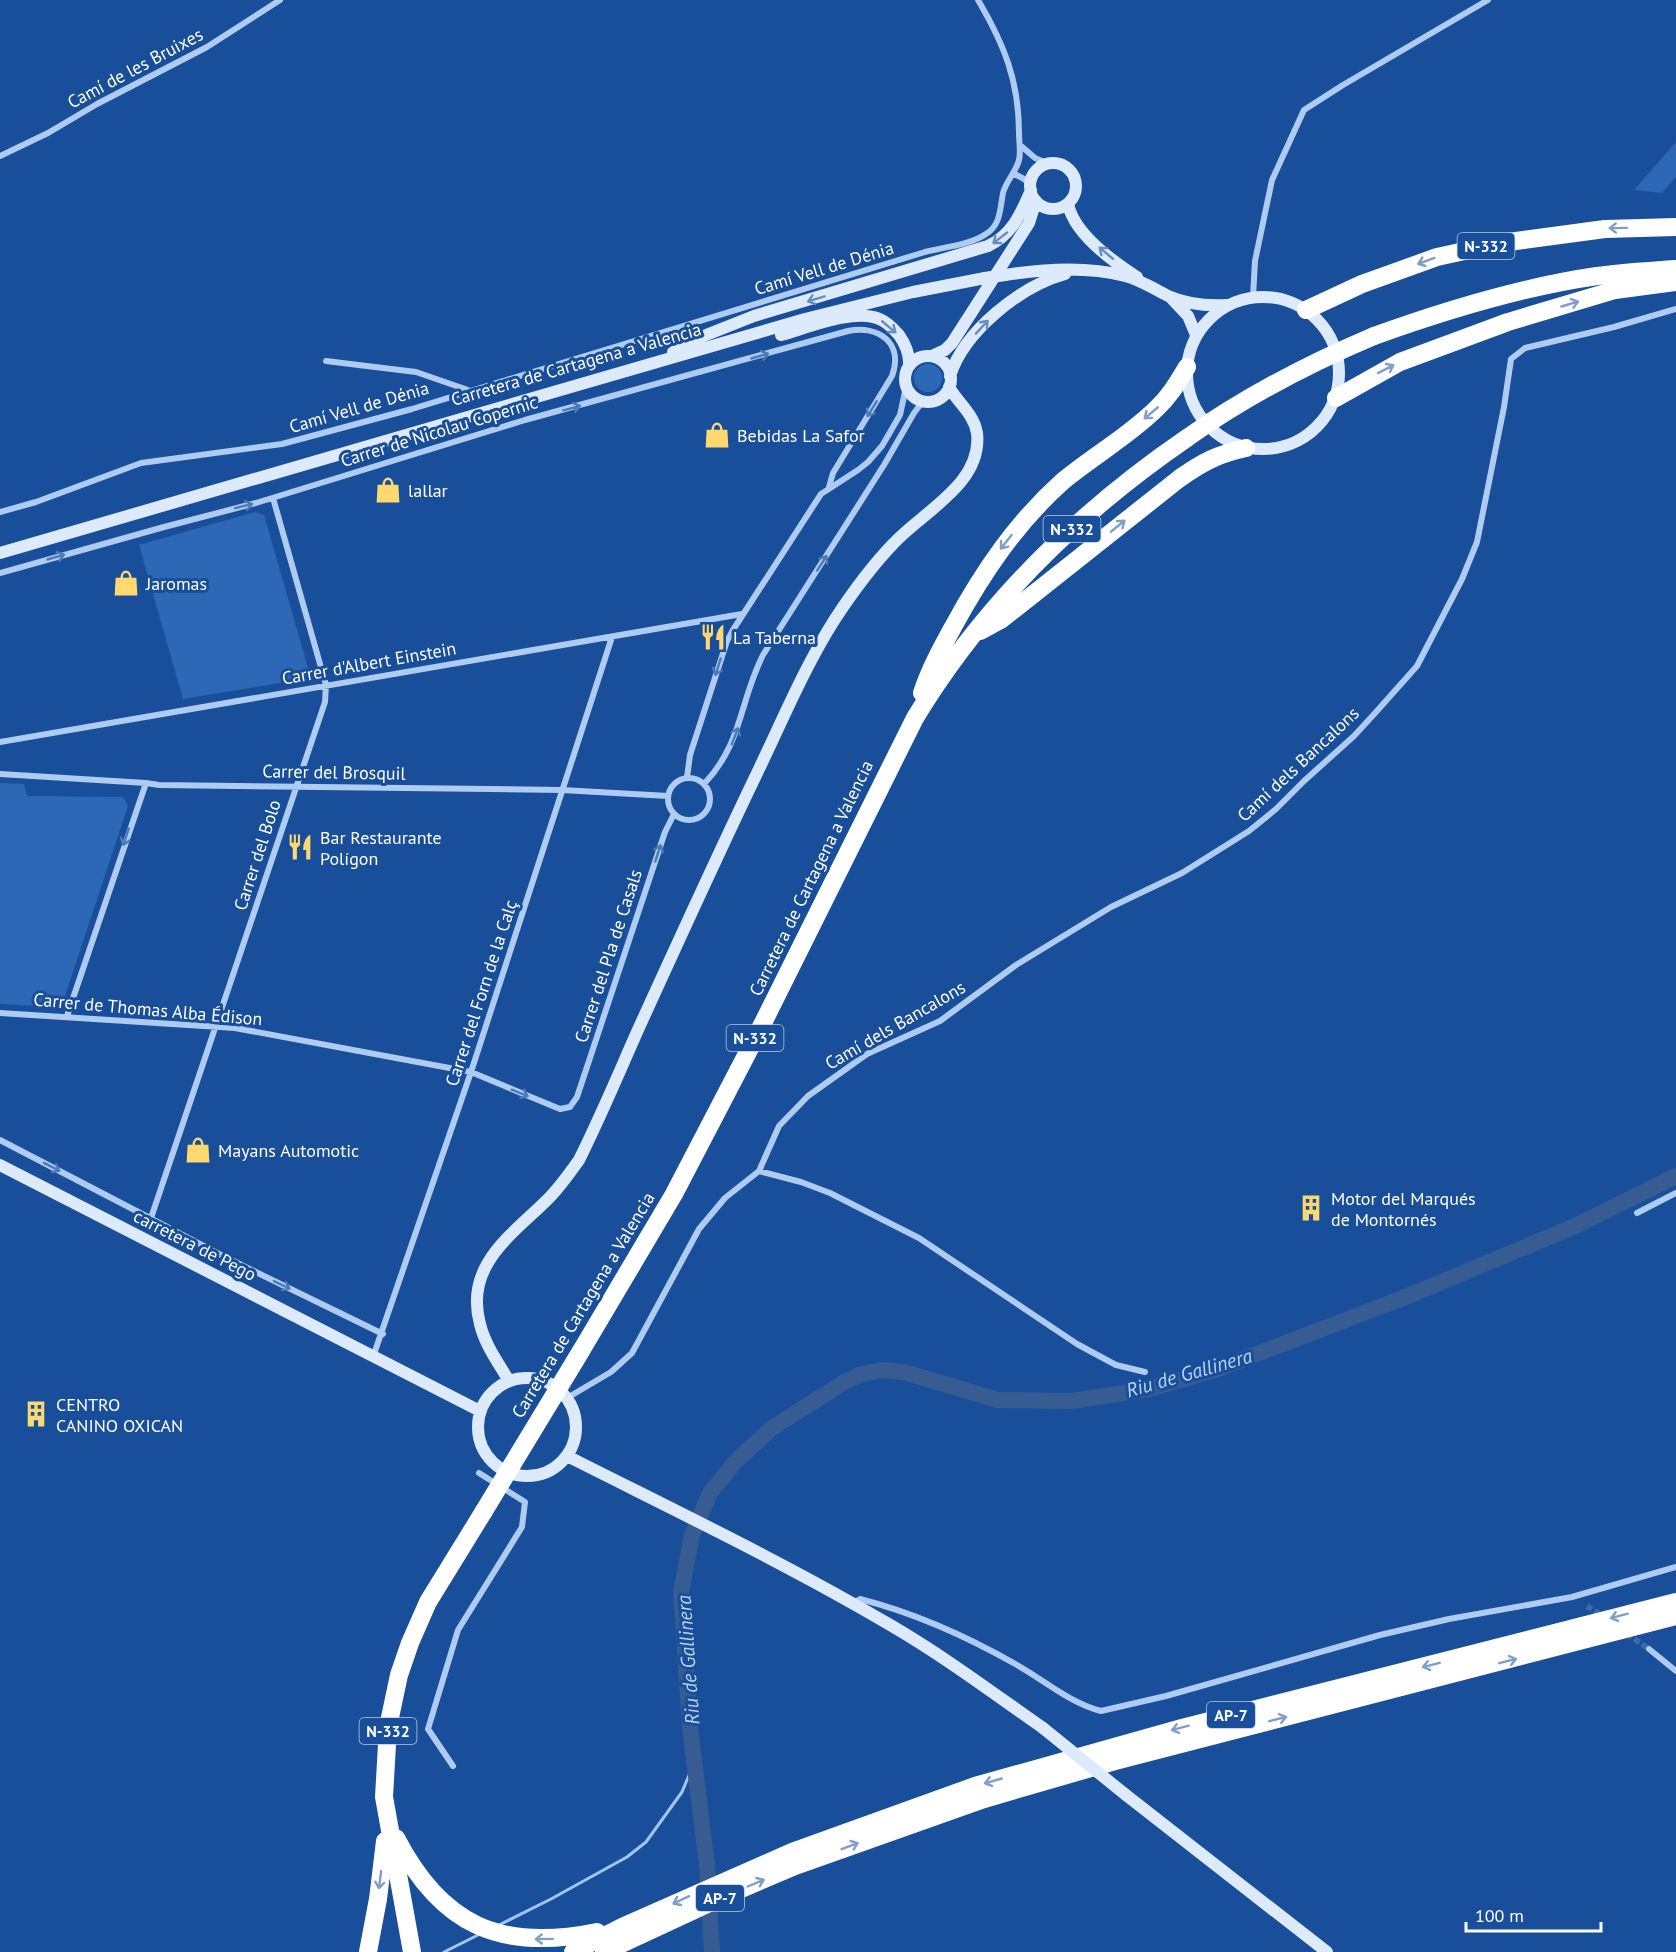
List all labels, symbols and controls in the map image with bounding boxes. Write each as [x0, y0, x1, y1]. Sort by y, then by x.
street label: Camí de les Bruixes [63, 23, 207, 113]
one-way arrow [1608, 222, 1628, 234]
one-way arrow [992, 231, 1008, 244]
road number: N-332 [1458, 233, 1514, 259]
street label: Camí Vell de Dénia [752, 236, 896, 300]
one-way arrow [1098, 246, 1114, 259]
one-way arrow [1417, 256, 1436, 267]
one-way arrow [807, 294, 826, 305]
one-way arrow [1560, 298, 1579, 309]
street label: Carretera de Cartagena a Valencia [448, 317, 704, 411]
one-way arrow [881, 320, 897, 333]
one-way arrow [975, 320, 989, 335]
one-way arrow [750, 350, 769, 361]
one-way arrow [1377, 363, 1395, 374]
street label: Camí Vell de Dénia [286, 376, 432, 438]
street label: Carrer de Nicolau Copernic [338, 390, 540, 472]
one-way arrow [562, 401, 581, 413]
one-way arrow [865, 401, 878, 418]
one-way arrow [1144, 406, 1159, 420]
shop icon: Bebidas La Safor [702, 420, 732, 450]
place label: Bebidas La Safor [737, 424, 865, 447]
shop icon: lallar [373, 475, 403, 505]
place label: lallar [408, 479, 448, 502]
one-way arrow [235, 500, 254, 512]
road number: N-332 [1044, 516, 1100, 542]
one-way arrow [1110, 519, 1126, 532]
one-way arrow [999, 534, 1012, 550]
one-way arrow [46, 551, 65, 562]
one-way arrow [816, 555, 828, 571]
shop icon: Jaromas [111, 568, 141, 598]
place label: Jaromas [145, 572, 207, 595]
restaurant icon: La Taberna [698, 622, 728, 652]
place label: La Taberna [733, 626, 816, 649]
street label: Carrer d'Albert Einstein [280, 636, 458, 690]
one-way arrow [712, 657, 723, 676]
street label: Camí dels Bancalons [1232, 702, 1364, 826]
one-way arrow [730, 727, 741, 745]
street label: Carretera de Cartagena a Valencia [744, 756, 878, 1000]
street label: Carrer del Brosquil [262, 759, 407, 785]
street label: Carrer del Bolo [228, 797, 286, 913]
place label: Bar Restaurante Polígon [320, 826, 442, 870]
one-way arrow [120, 828, 131, 847]
restaurant icon: Bar Restaurante Polígon [285, 832, 315, 862]
one-way arrow [653, 844, 664, 863]
street label: Carrer del Pla de Casals [569, 866, 647, 1046]
street label: Carrer del Forn de la Calç [440, 897, 522, 1089]
street label: Camí dels Bancalons [821, 975, 969, 1075]
street label: Carrer de Thomas Alba Édison [33, 988, 263, 1030]
road number: N-332 [726, 1025, 783, 1051]
one-way arrow [511, 1088, 529, 1099]
shop icon: Mayans Automotic [183, 1135, 213, 1165]
place label: Mayans Automotic [218, 1139, 359, 1162]
one-way arrow [43, 1161, 60, 1173]
place label: Motor del Marqués de Montornés [1331, 1187, 1476, 1231]
street label: Carretera de Cartagena a Valencia [506, 1188, 660, 1422]
building icon: Motor del Marqués de Montornés [1296, 1193, 1326, 1223]
street label: carretera de Pego [130, 1204, 260, 1286]
one-way arrow [272, 1279, 290, 1291]
water label: Riu de Gallinera [1123, 1343, 1255, 1403]
place label: CENTRO CANINO OXICAN [56, 1393, 183, 1437]
building icon: CENTRO CANINO OXICAN [21, 1399, 51, 1429]
water label: Riu de Gallinera [670, 1594, 705, 1726]
one-way arrow [1610, 1611, 1629, 1623]
one-way arrow [1498, 1654, 1517, 1666]
one-way arrow [1421, 1660, 1440, 1671]
road number: AP-7 [1207, 1702, 1255, 1728]
one-way arrow [1268, 1712, 1287, 1724]
road number: N-332 [360, 1718, 416, 1744]
one-way arrow [1171, 1723, 1190, 1735]
one-way arrow [984, 1776, 1003, 1787]
one-way arrow [840, 1839, 859, 1850]
one-way arrow [374, 1869, 385, 1889]
one-way arrow [746, 1877, 765, 1888]
road number: AP-7 [696, 1885, 744, 1911]
one-way arrow [672, 1895, 690, 1906]
scale bar [1466, 1895, 1601, 1933]
text: 100 m [1475, 1904, 1524, 1927]
one-way arrow [534, 1933, 554, 1945]

